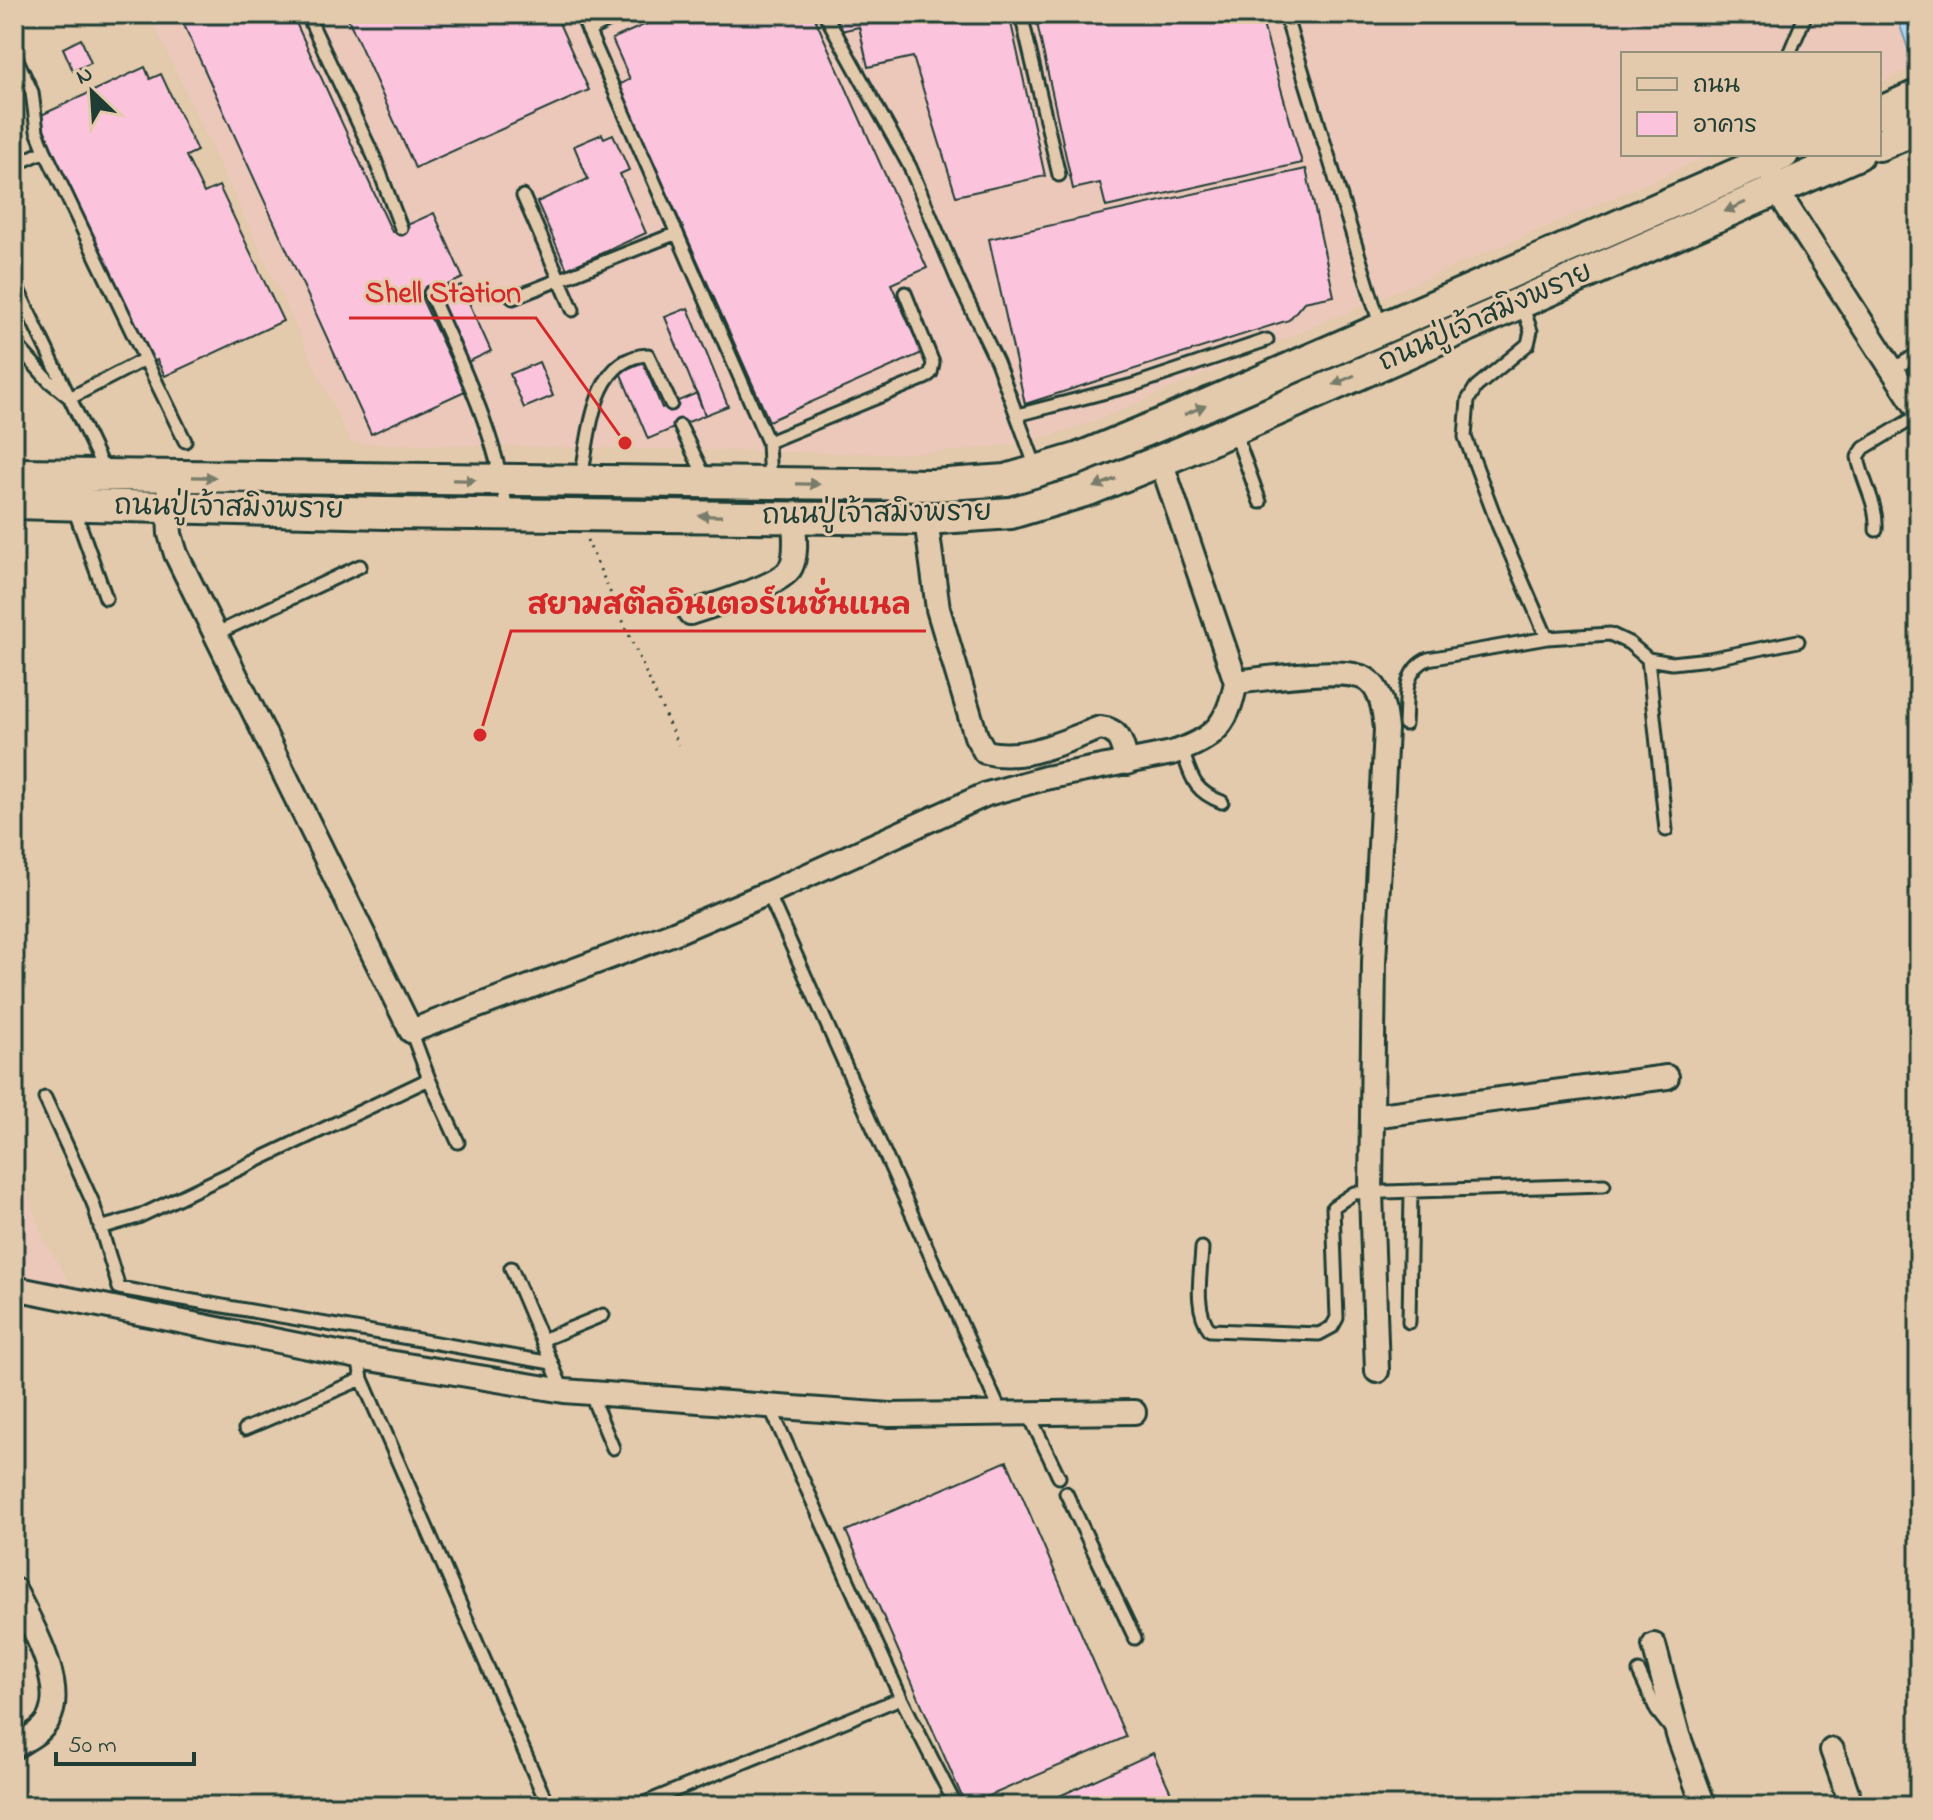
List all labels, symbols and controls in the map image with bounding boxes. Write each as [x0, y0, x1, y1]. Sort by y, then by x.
north arrow [52, 52, 132, 132]
legend [1621, 52, 1881, 156]
text: N [71, 59, 98, 94]
text: ถนน [1693, 69, 1740, 104]
text: อาคาร [1693, 109, 1757, 144]
one-way arrow [1723, 200, 1747, 214]
street label: ถนนปู่เจ้าสมิงพราย [1372, 252, 1599, 384]
callout: Shell Station [349, 264, 536, 318]
text: Shell Station [365, 273, 521, 317]
one-way arrow [1332, 374, 1356, 387]
one-way arrow [1183, 403, 1207, 417]
one-way arrow [192, 471, 217, 483]
one-way arrow [452, 474, 477, 486]
one-way arrow [1093, 477, 1117, 490]
one-way arrow [796, 478, 821, 490]
street label: ถนนปู่เจ้าสมิงพราย [114, 485, 344, 532]
street label: ถนนปู่เจ้าสมิงพราย [762, 491, 992, 538]
one-way arrow [697, 510, 722, 522]
callout: สยามสตีลอินเตอร์เนชั่นแนล [511, 577, 926, 631]
text: สยามสตีลอินเตอร์เนชั่นแนล [527, 577, 911, 629]
scale bar [56, 1716, 194, 1766]
text: 50 m [68, 1729, 117, 1764]

